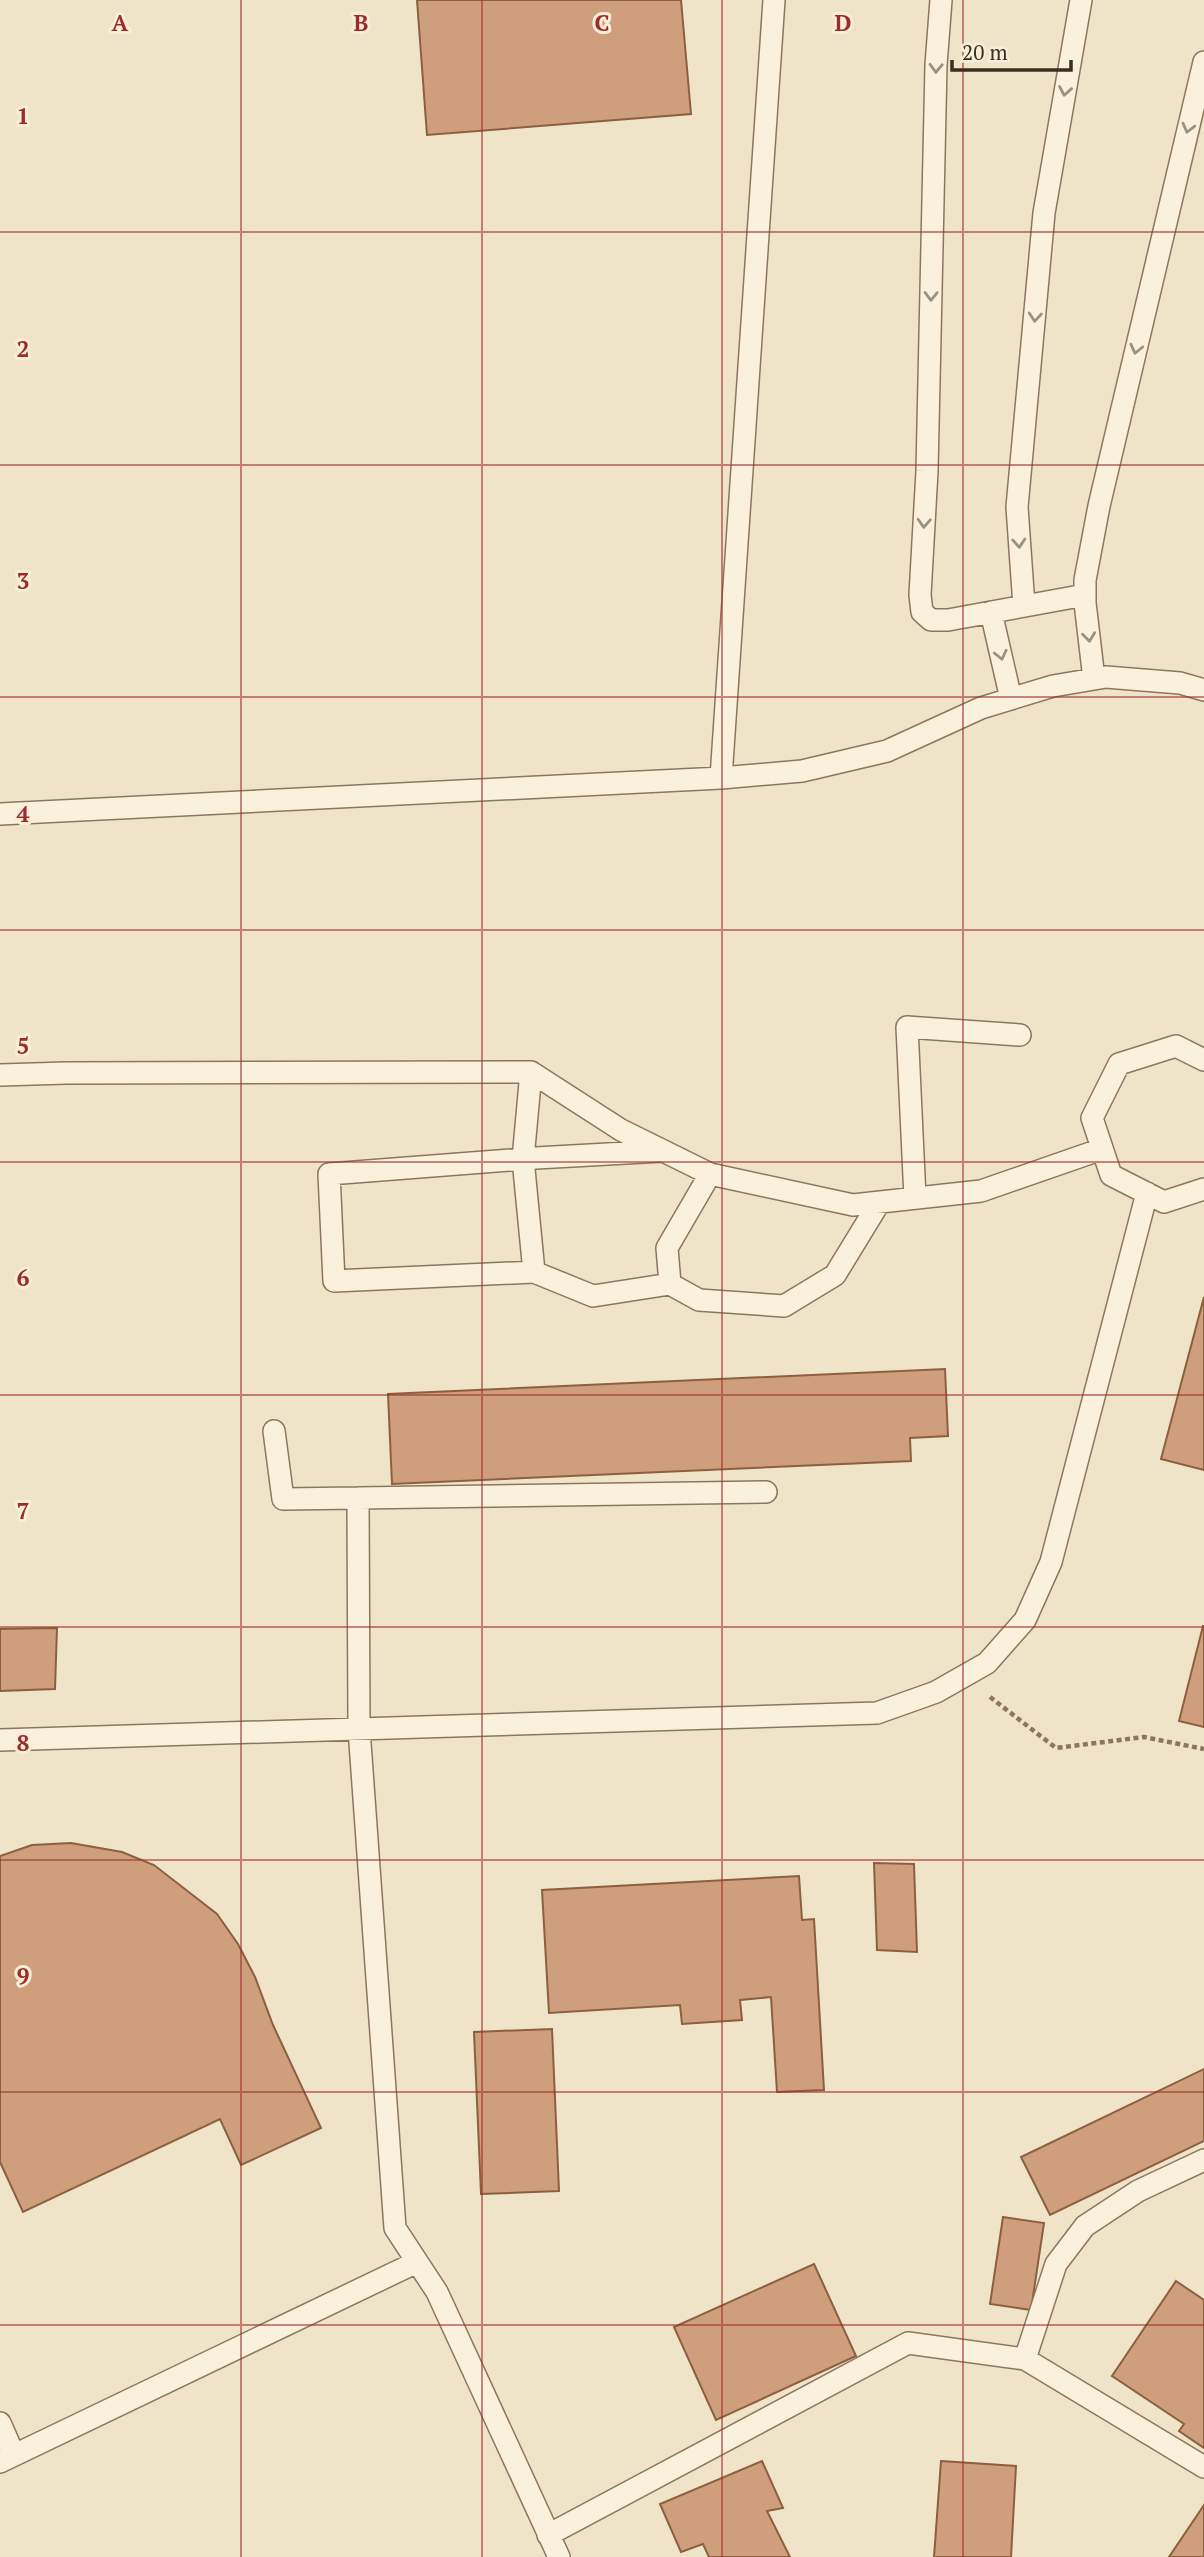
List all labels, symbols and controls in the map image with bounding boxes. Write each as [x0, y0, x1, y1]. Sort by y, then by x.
text: A [112, 7, 129, 38]
text: B [354, 7, 369, 38]
text: C [595, 7, 610, 38]
text: D [835, 7, 852, 38]
scale bar [952, 28, 1071, 72]
text: 20 m [962, 38, 1008, 66]
one-way arrow [929, 63, 944, 74]
one-way arrow [1058, 85, 1073, 97]
text: 1 [17, 100, 30, 131]
one-way arrow [1182, 122, 1196, 134]
one-way arrow [923, 291, 939, 301]
one-way arrow [1028, 311, 1043, 322]
text: 2 [17, 333, 30, 364]
one-way arrow [1129, 343, 1144, 355]
one-way arrow [916, 518, 931, 529]
one-way arrow [1012, 538, 1027, 549]
text: 3 [17, 565, 30, 596]
one-way arrow [1081, 631, 1096, 643]
one-way arrow [993, 649, 1007, 661]
text: 4 [17, 798, 30, 829]
text: 5 [17, 1030, 30, 1061]
text: 6 [17, 1262, 30, 1293]
text: 7 [17, 1495, 30, 1526]
text: 8 [17, 1727, 30, 1758]
text: 9 [17, 1960, 30, 1991]

